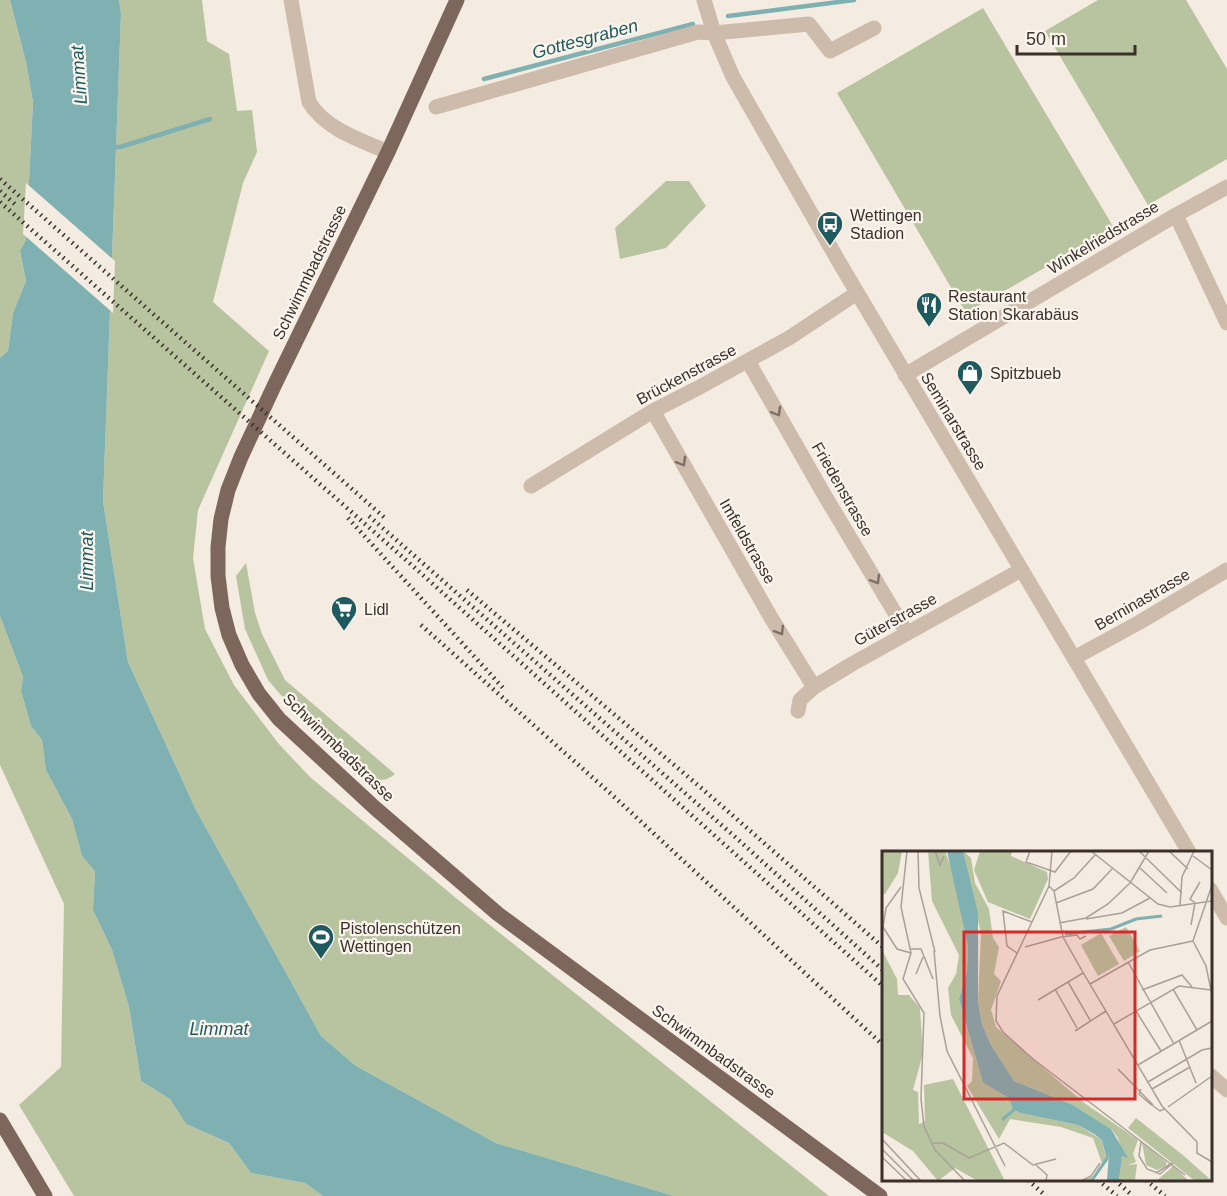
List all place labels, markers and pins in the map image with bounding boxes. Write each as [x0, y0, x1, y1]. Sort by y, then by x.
place label: Wettingen Stadion [850, 207, 922, 242]
bus stop icon: Wettingen Stadion [815, 209, 845, 247]
place label: Restaurant Station Skarabäus [948, 288, 1079, 323]
restaurant icon: Restaurant Station Skarabäus [914, 290, 944, 328]
shop icon: Spitzbueb [955, 358, 985, 396]
place label: Spitzbueb [990, 365, 1061, 382]
supermarket icon: Lidl [329, 594, 359, 632]
place label: Lidl [364, 601, 389, 618]
place label: Pistolenschützen Wettingen [340, 920, 461, 955]
sports icon: Pistolenschützen Wettingen [306, 922, 336, 960]

